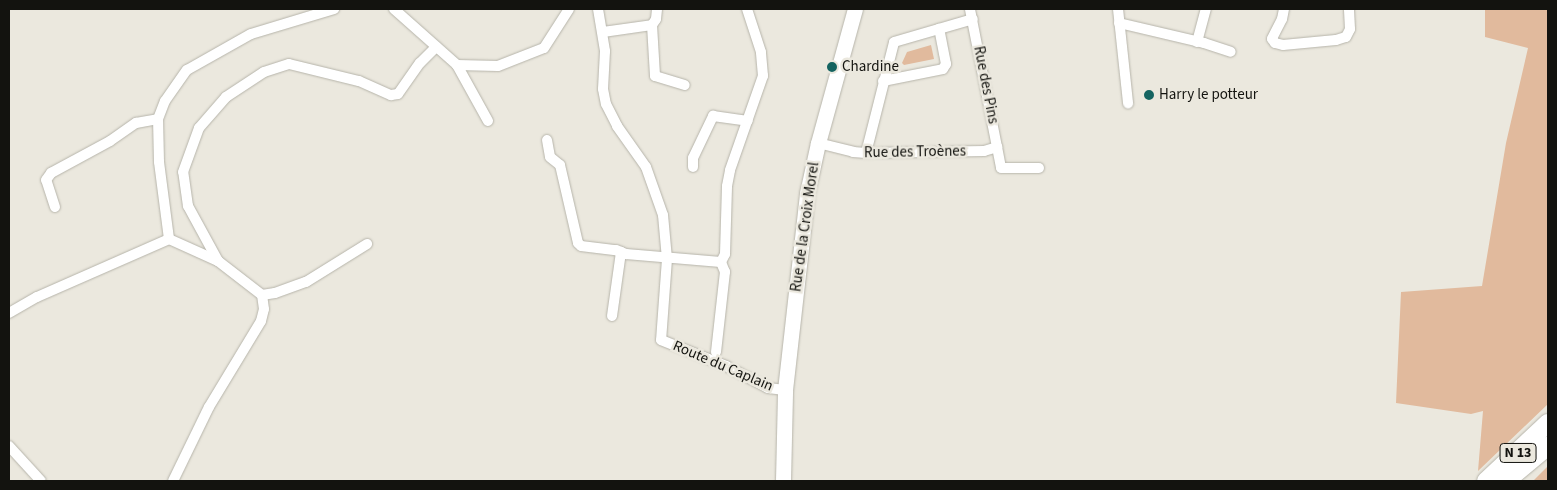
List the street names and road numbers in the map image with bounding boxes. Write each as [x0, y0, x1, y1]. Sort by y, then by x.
street label: Rue des Pins [970, 45, 1002, 125]
street label: Rue des Troènes [864, 142, 966, 162]
street label: Rue de la Croix Morel [787, 161, 823, 293]
street label: Route du Caplain [670, 337, 776, 395]
road number: N 13 [1499, 442, 1537, 464]

